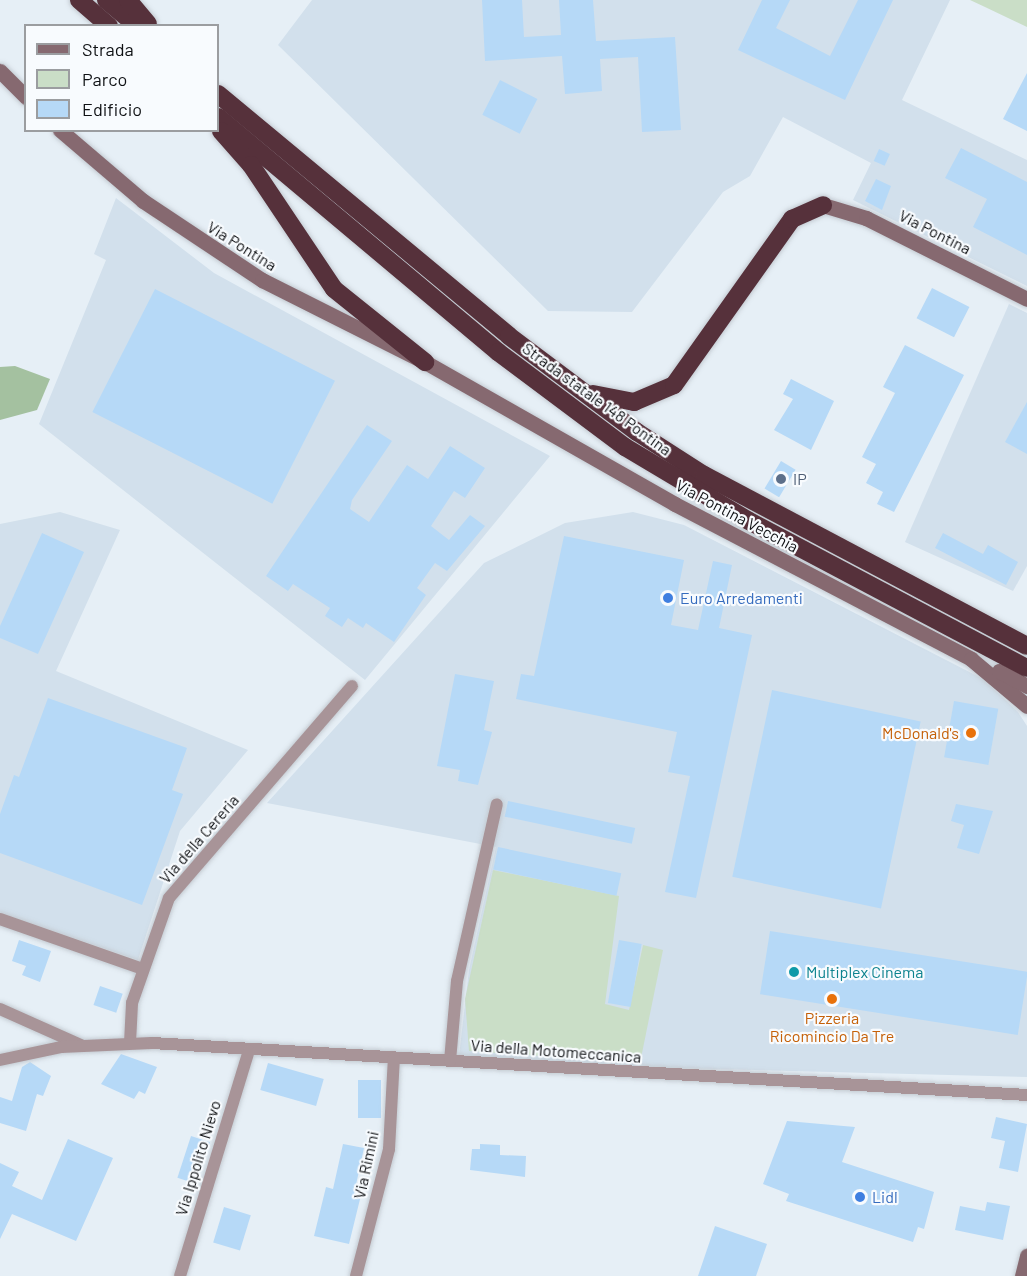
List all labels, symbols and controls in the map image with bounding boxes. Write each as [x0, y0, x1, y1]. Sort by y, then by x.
legend [24, 24, 219, 132]
text: Strada [82, 38, 134, 60]
text: Parco [82, 68, 127, 90]
text: Edificio [82, 98, 142, 120]
street label: Via Pontina [896, 206, 974, 258]
street label: Via Pontina [204, 217, 280, 275]
street label: Strada statale 148 Pontina [519, 338, 675, 460]
place label: IP [793, 469, 807, 489]
marker: IP [774, 472, 788, 486]
street label: Via Pontina Vecchia [672, 476, 802, 556]
place label: Euro Arredamenti [680, 588, 803, 608]
marker: Euro Arredamenti [661, 591, 675, 605]
place label: McDonald's [882, 723, 959, 743]
marker: McDonald's [964, 726, 978, 740]
street label: Via della Cereria [155, 791, 243, 887]
place label: Multiplex Cinema [806, 962, 923, 982]
marker: Multiplex Cinema [787, 965, 801, 979]
marker: Pizzeria Ricomincio Da Tre [825, 992, 839, 1006]
place label: Pizzeria Ricomincio Da Tre [770, 1008, 894, 1046]
street label: Via della Motomeccanica [470, 1035, 642, 1067]
street label: Via Ippolito Nievo [171, 1098, 225, 1218]
street label: Via Rimini [349, 1129, 383, 1201]
place label: Lidl [872, 1187, 898, 1207]
marker: Lidl [853, 1190, 867, 1204]

